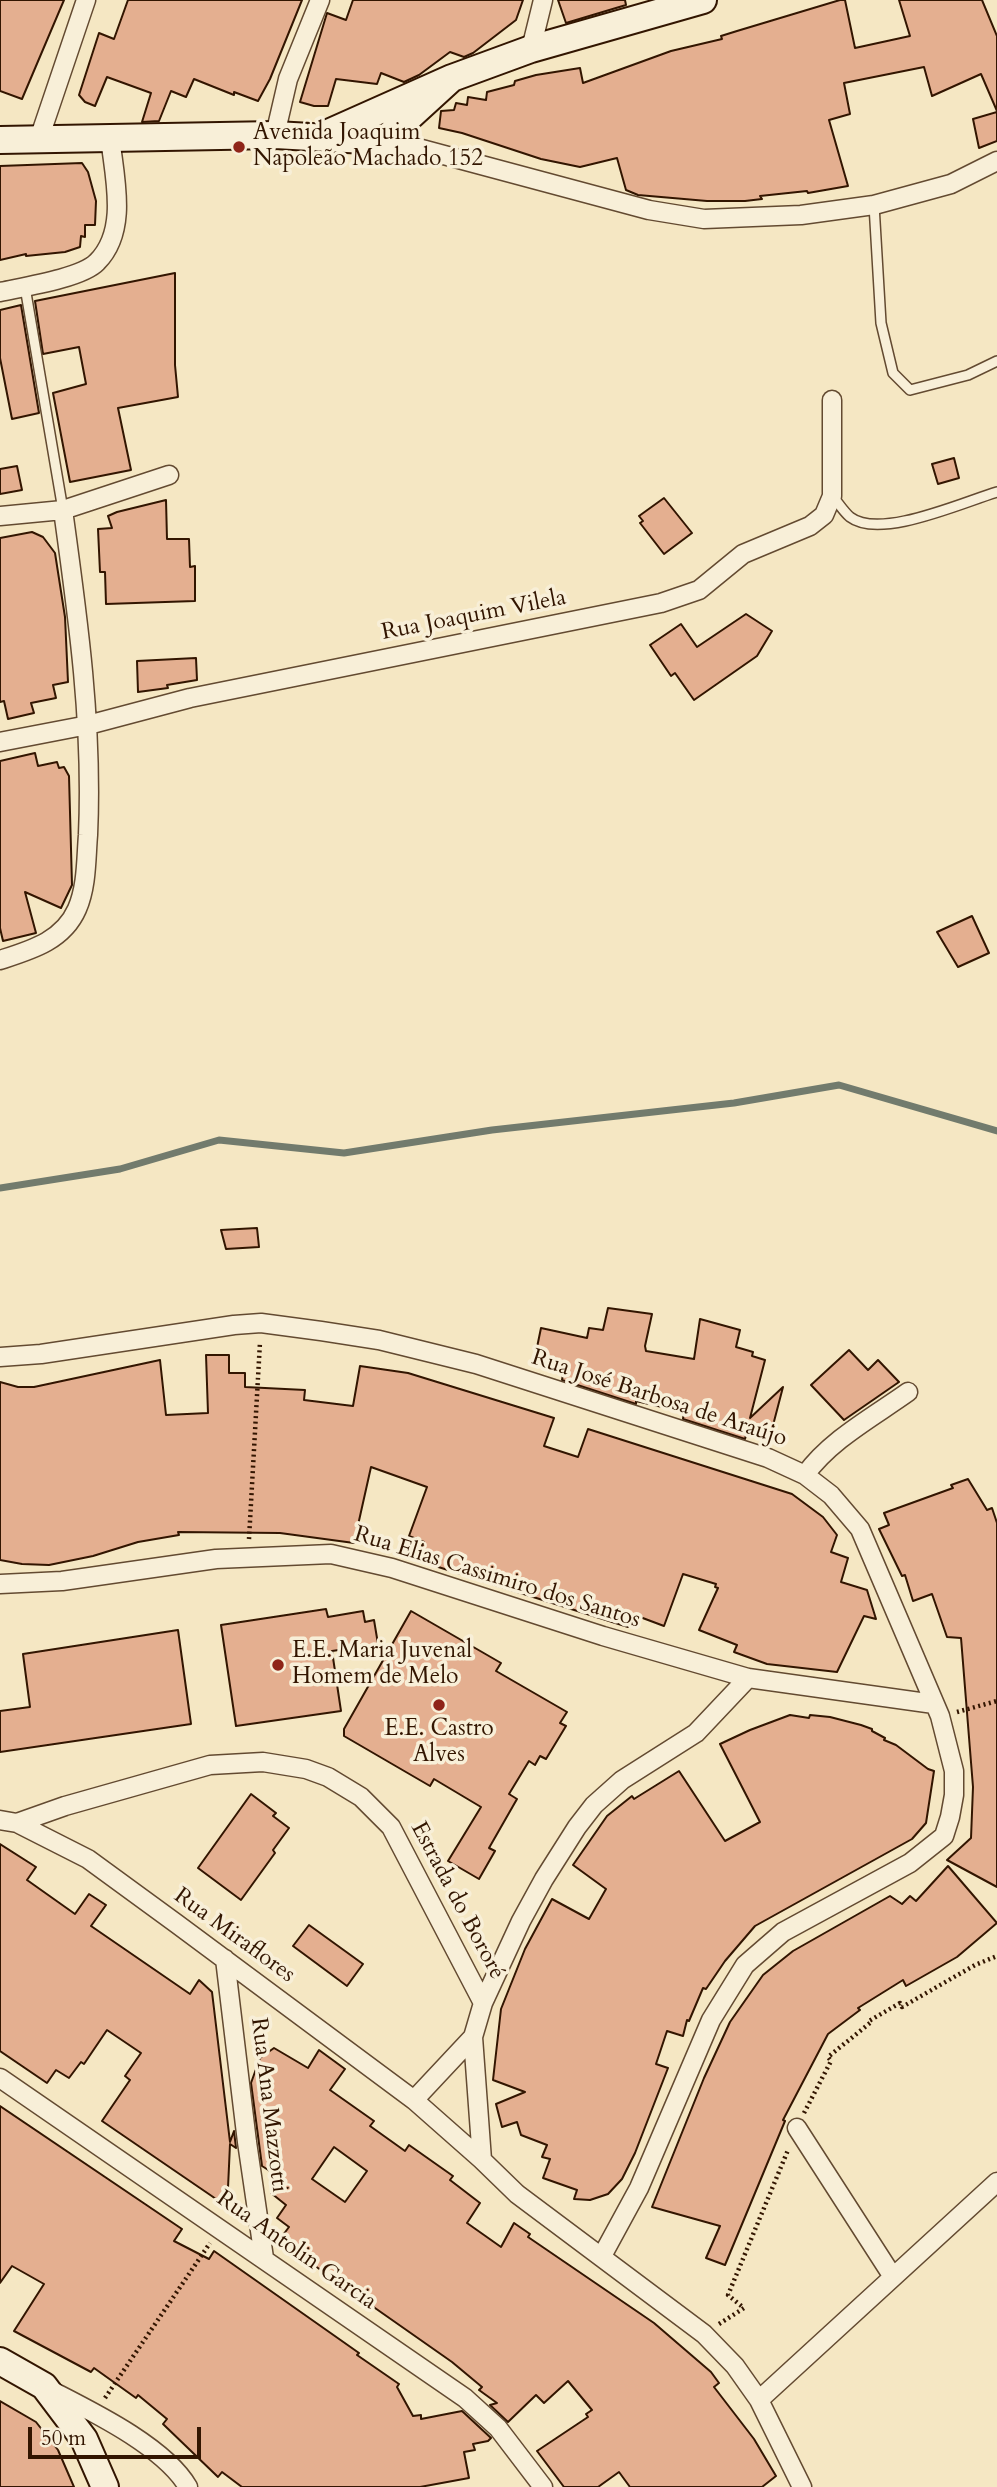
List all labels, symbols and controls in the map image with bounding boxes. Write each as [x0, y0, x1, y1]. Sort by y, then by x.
place label: Avenida Joaquim Napoleão Machado 152 [253, 120, 483, 174]
marker: Avenida Joaquim Napoleão Machado 152 [231, 139, 247, 155]
street label: Rua Joaquim Vilela [379, 585, 569, 647]
street label: Rua José Barbosa de Araújo [528, 1345, 790, 1453]
street label: Rua Elias Cassimiro dos Santos [351, 1521, 643, 1635]
place label: E.E. Maria Juvenal Homem de Melo [292, 1638, 472, 1692]
marker: E.E. Maria Juvenal Homem de Melo [270, 1657, 286, 1673]
marker: E.E. Castro Alves [431, 1697, 447, 1713]
place label: E.E. Castro Alves [384, 1716, 494, 1770]
street label: Estrada do Bororé [404, 1818, 510, 1984]
street label: Rua Miraflores [168, 1883, 300, 1989]
street label: Rua Ana Mazzotti [244, 2016, 292, 2194]
street label: Rua Antolin Garcia [211, 2186, 381, 2316]
scale bar [32, 2414, 205, 2458]
text: 50 m [41, 2424, 86, 2453]

